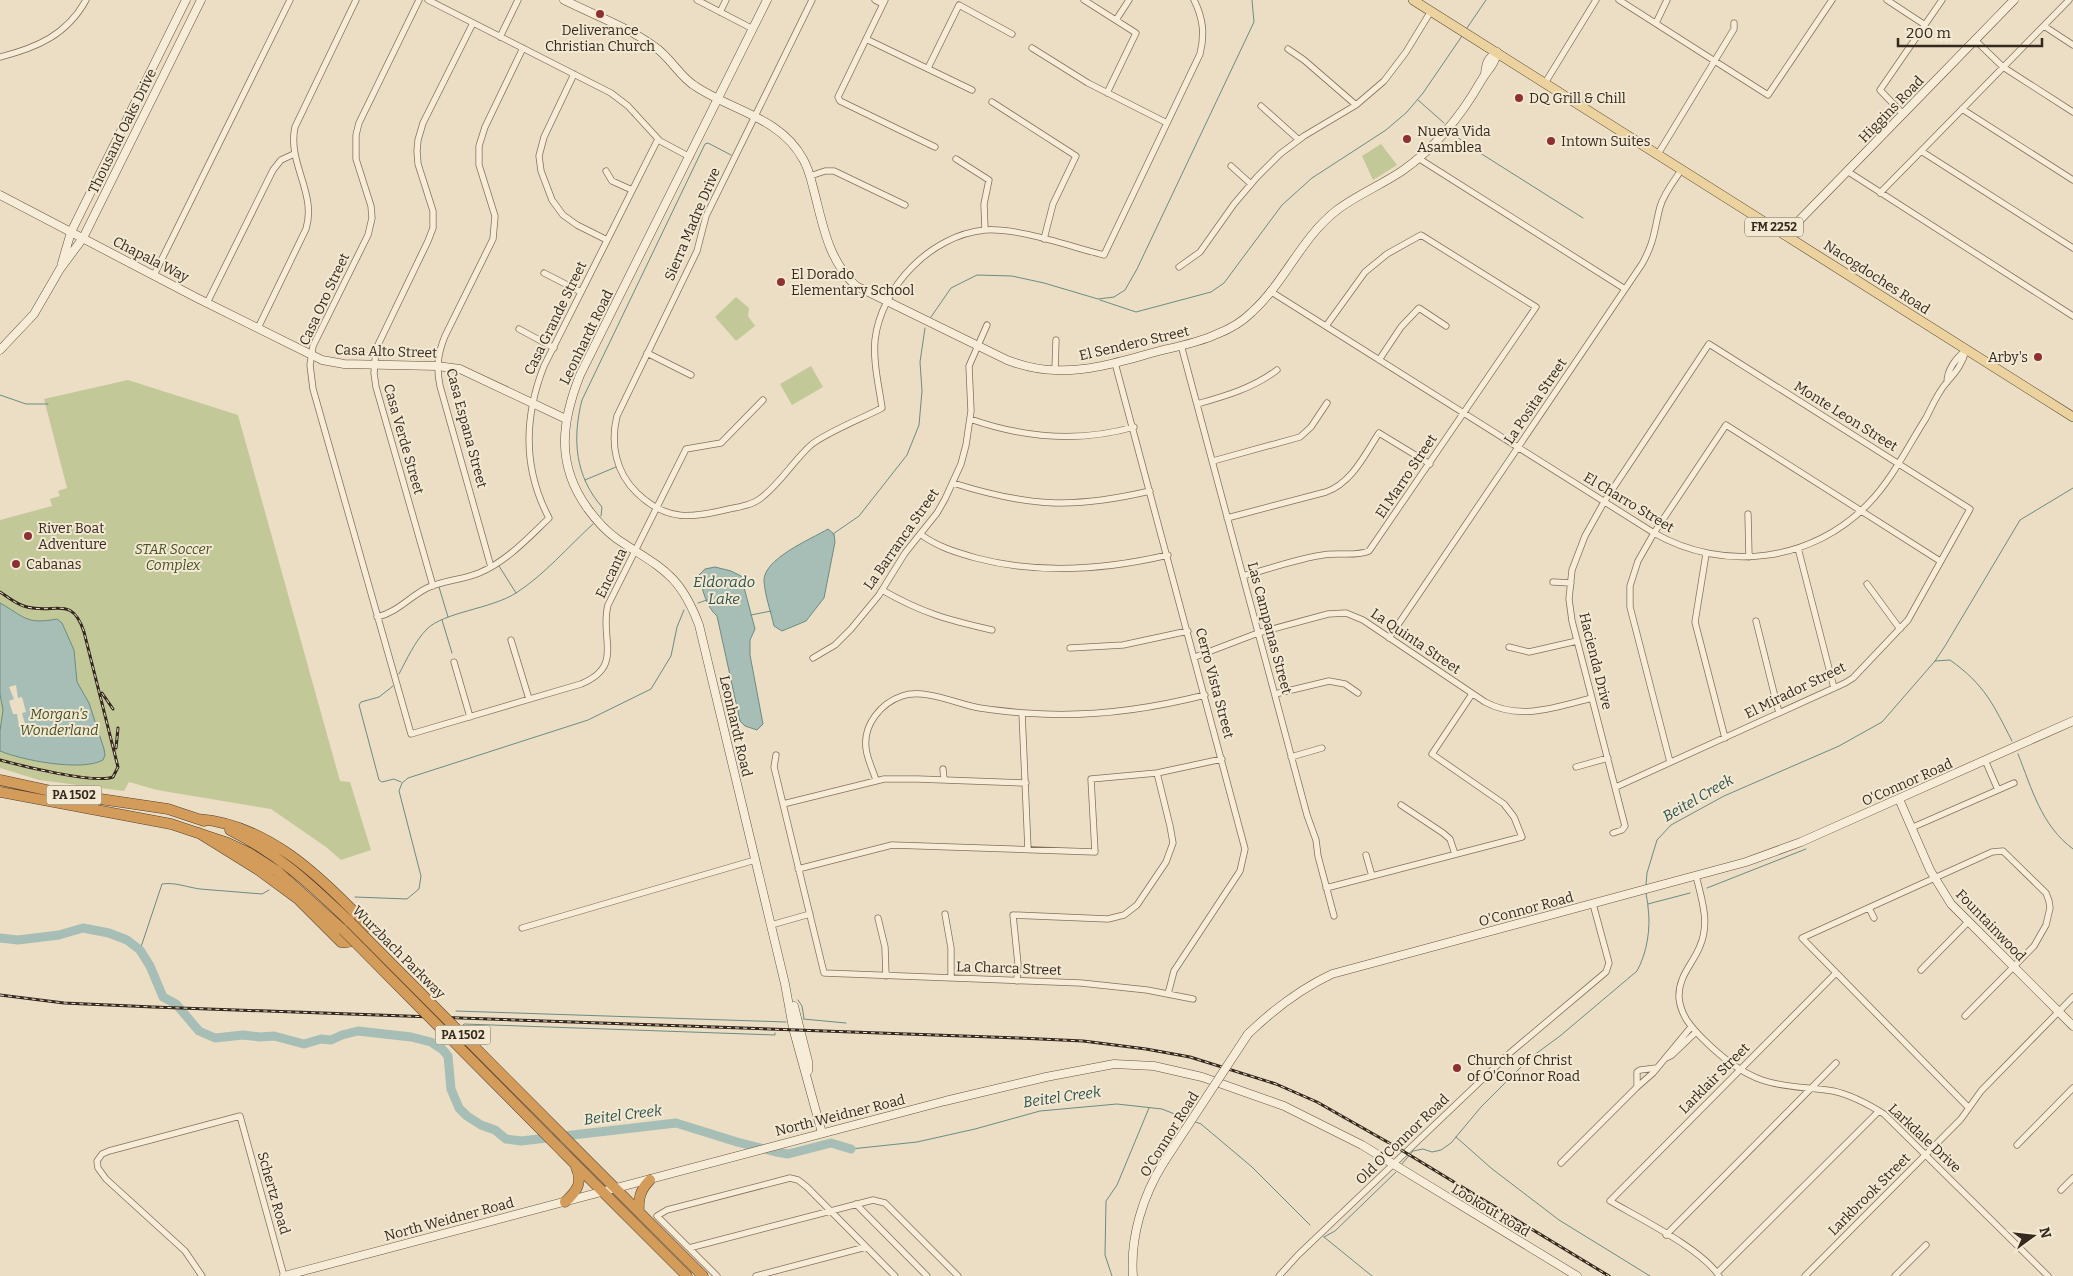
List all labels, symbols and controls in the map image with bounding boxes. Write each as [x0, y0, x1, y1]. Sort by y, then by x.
marker: Deliverance Christian Church [594, 8, 606, 20]
scale bar [1898, 15, 2042, 47]
place label: Deliverance Christian Church [545, 22, 655, 55]
text: 200 m [1906, 24, 1951, 42]
street label: Thousand Oaks Drive [85, 66, 160, 197]
street label: Higgins Road [1855, 72, 1927, 146]
place label: DQ Grill & Chill [1529, 90, 1626, 107]
marker: DQ Grill & Chill [1513, 92, 1525, 104]
place label: Nueva Vida Asamblea [1417, 123, 1491, 156]
marker: Nueva Vida Asamblea [1401, 133, 1413, 145]
place label: Intown Suites [1561, 133, 1650, 150]
marker: Intown Suites [1545, 135, 1557, 147]
street label: Sierra Madre Drive [661, 165, 724, 283]
road number: FM 2252 [1745, 218, 1803, 236]
street label: Chapala Way [110, 233, 192, 286]
street label: Nacogdoches Road [1820, 237, 1933, 318]
street label: Casa Oro Street [296, 250, 353, 348]
street label: Casa Grande Street [521, 259, 590, 378]
place label: El Dorado Elementary School [791, 266, 914, 299]
marker: El Dorado Elementary School [775, 276, 787, 288]
street label: Leonhardt Road [556, 287, 617, 387]
street label: El Sendero Street [1077, 323, 1191, 364]
street label: Casa Alto Street [334, 341, 438, 362]
place label: Arby's [1988, 349, 2028, 366]
marker: Arby's [2032, 351, 2044, 363]
street label: La Posita Street [1500, 355, 1570, 447]
street label: Casa Espana Street [442, 366, 491, 490]
street label: Monte Leon Street [1791, 378, 1901, 455]
street label: Casa Verde Street [380, 382, 427, 496]
street label: El Marro Street [1372, 431, 1441, 522]
street label: El Charro Street [1580, 469, 1677, 536]
street label: La Barranca Street [860, 485, 943, 593]
place label: River Boat Adventure [38, 520, 107, 553]
marker: River Boat Adventure [22, 530, 34, 542]
park label: STAR Soccer Complex [135, 541, 213, 574]
street label: Encanta [592, 545, 631, 601]
place label: Cabanas [26, 556, 81, 573]
marker: Cabanas [10, 558, 22, 570]
street label: Las Campanas Street [1244, 560, 1295, 696]
water label: Eldorado Lake [693, 573, 755, 608]
street label: La Quinta Street [1367, 605, 1464, 678]
street label: Hacienda Drive [1575, 611, 1616, 711]
street label: Cerro Vista Street [1192, 626, 1237, 740]
street label: El Mirador Street [1742, 659, 1849, 722]
street label: Leonhardt Road [716, 674, 755, 778]
park label: Morgan's Wonderland [20, 706, 98, 739]
street label: O'Connor Road [1859, 755, 1955, 810]
water label: Beitel Creek [1659, 770, 1737, 825]
road number: PA 1502 [46, 786, 102, 804]
street label: Fountainwood [1952, 886, 2029, 965]
street label: O'Connor Road [1477, 889, 1575, 930]
street label: Wurzbach Parkway [349, 902, 449, 1003]
street label: La Charca Street [956, 958, 1062, 979]
road number: PA 1502 [436, 1026, 490, 1044]
street label: Larklair Street [1675, 1039, 1753, 1117]
place label: Church of Christ of O'Connor Road [1467, 1052, 1580, 1085]
marker: Church of Christ of O'Connor Road [1451, 1062, 1463, 1074]
water label: Beitel Creek [1022, 1082, 1103, 1111]
street label: O'Connor Road [1136, 1088, 1202, 1180]
street label: North Weidner Road [773, 1091, 907, 1140]
street label: Old O'Connor Road [1352, 1091, 1452, 1188]
street label: Larkdale Drive [1885, 1100, 1965, 1176]
water label: Beitel Creek [583, 1101, 664, 1129]
street label: Schertz Road [254, 1150, 293, 1236]
street label: Larkbrook Street [1825, 1150, 1914, 1239]
street label: Lookout Road [1448, 1180, 1533, 1241]
street label: North Weidner Road [382, 1194, 516, 1245]
north arrow [2008, 1211, 2058, 1261]
text: N [2035, 1225, 2055, 1240]

